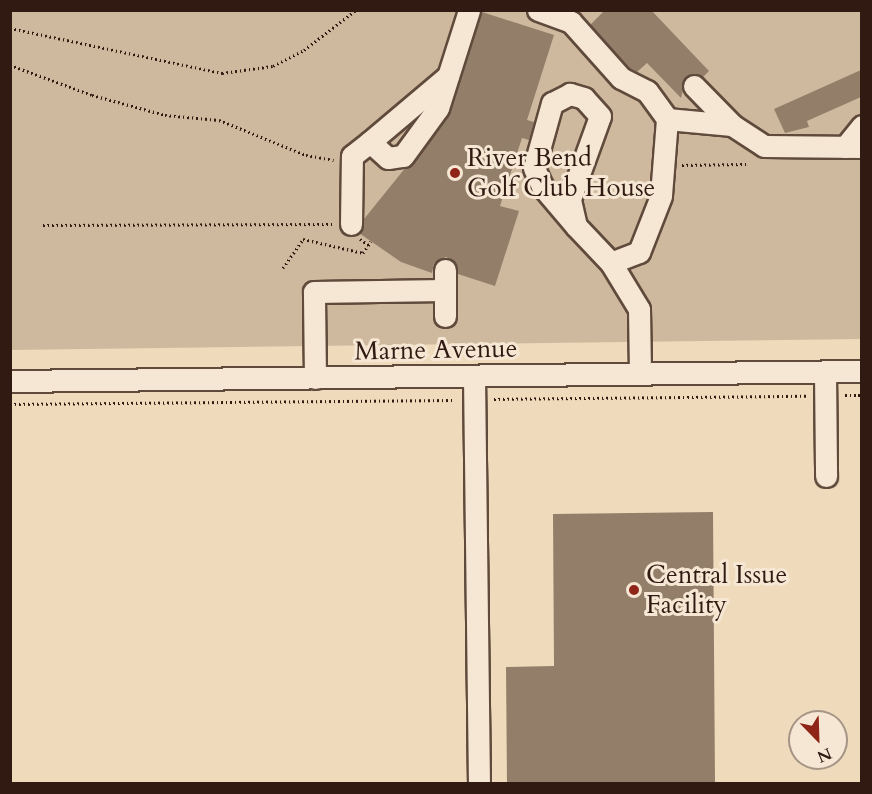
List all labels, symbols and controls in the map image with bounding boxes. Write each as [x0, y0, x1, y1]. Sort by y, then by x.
place label: River Bend Golf Club House [467, 142, 655, 204]
marker: River Bend Golf Club House [448, 166, 462, 180]
street label: Marne Avenue [354, 333, 518, 367]
place label: Central Issue Facility [646, 559, 787, 620]
marker: Central Issue Facility [627, 583, 641, 597]
north arrow [788, 710, 848, 770]
text: N [814, 742, 835, 768]

